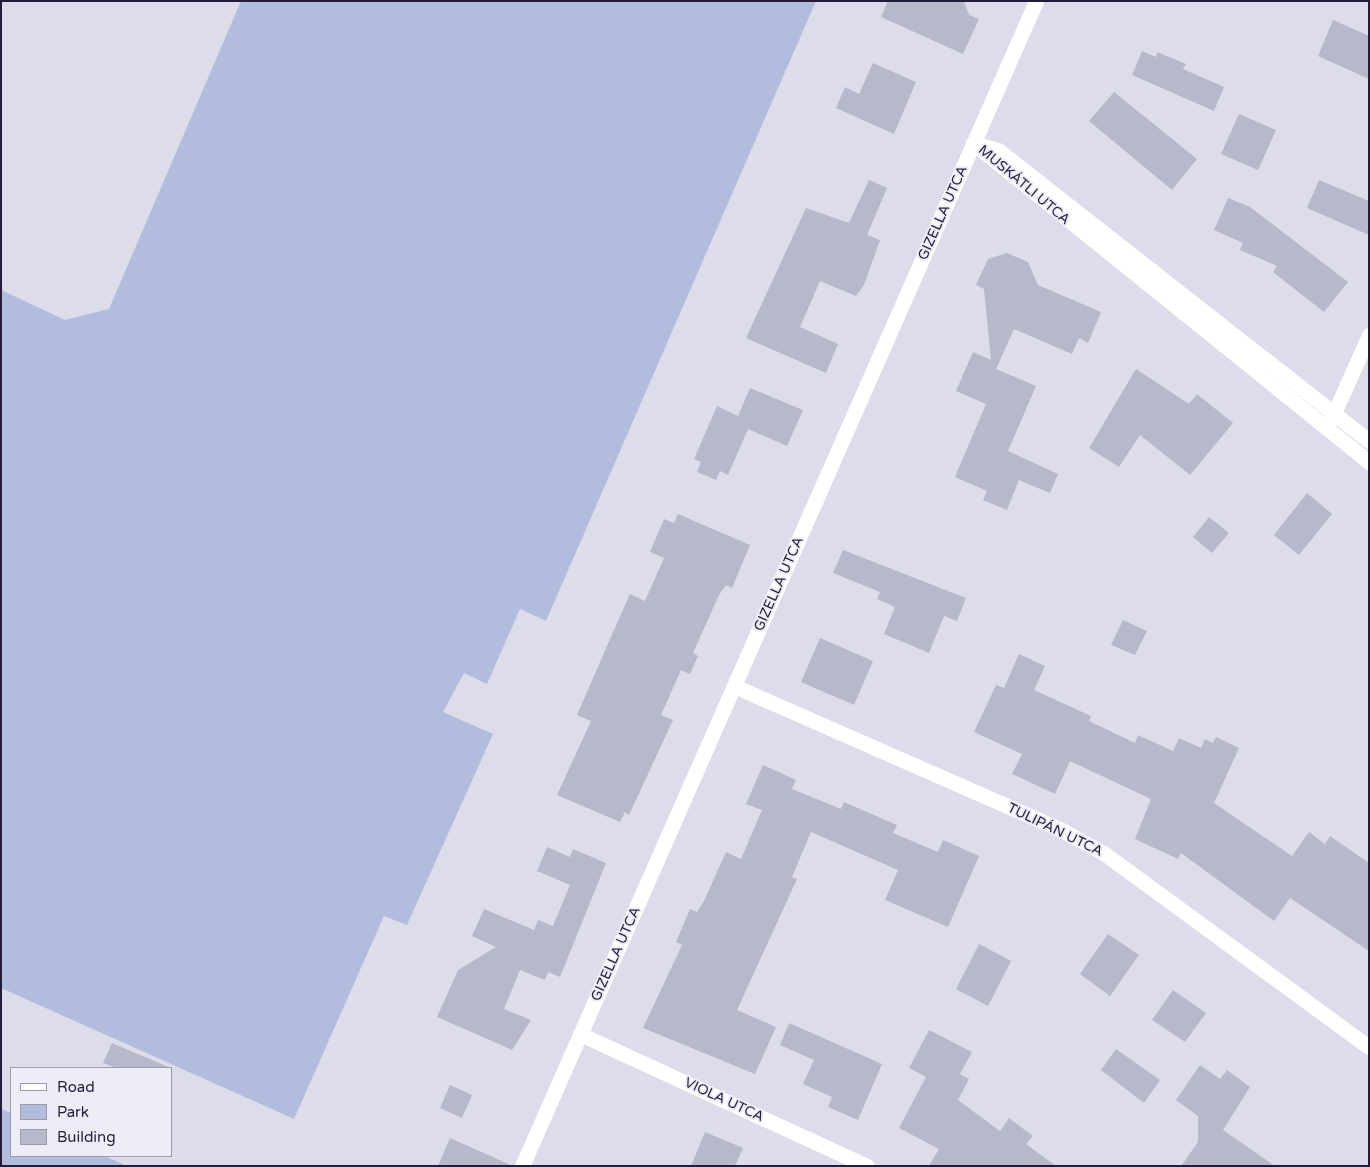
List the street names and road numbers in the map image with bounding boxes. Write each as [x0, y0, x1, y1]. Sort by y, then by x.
street label: MUSKÁTLI UTCA [975, 142, 1073, 228]
street label: GIZELLA UTCA [915, 163, 971, 263]
street label: GIZELLA UTCA [751, 534, 807, 634]
street label: TULIPÁN UTCA [1004, 800, 1106, 860]
street label: GIZELLA UTCA [588, 904, 644, 1004]
street label: VIOLA UTCA [682, 1074, 766, 1126]

